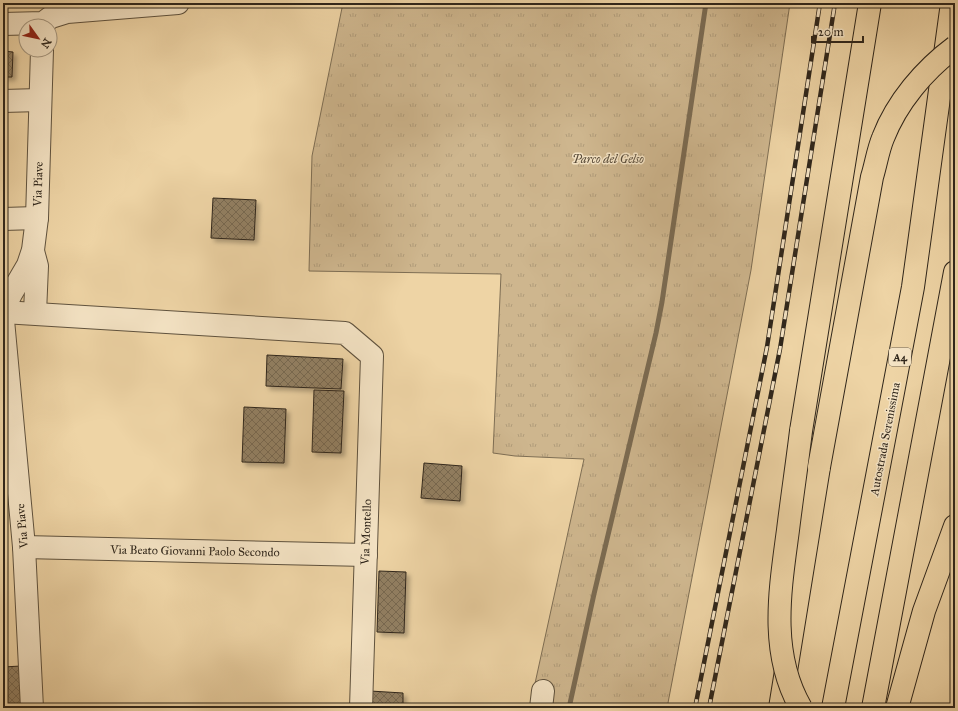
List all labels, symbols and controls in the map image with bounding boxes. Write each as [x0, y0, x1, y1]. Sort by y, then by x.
north arrow [18, 18, 58, 58]
scale bar [812, 18, 863, 44]
text: 20 m [818, 25, 844, 39]
text: N [38, 36, 54, 51]
park label: Parco del Gelso [572, 152, 644, 166]
street label: Via Piave [30, 161, 46, 208]
road number: A4 [889, 348, 911, 366]
street label: Autostrada Serenissima [867, 380, 903, 498]
street label: Via Montello [358, 499, 374, 566]
street label: Via Piave [13, 503, 31, 550]
street label: Via Beato Giovanni Paolo Secondo [109, 543, 280, 559]

